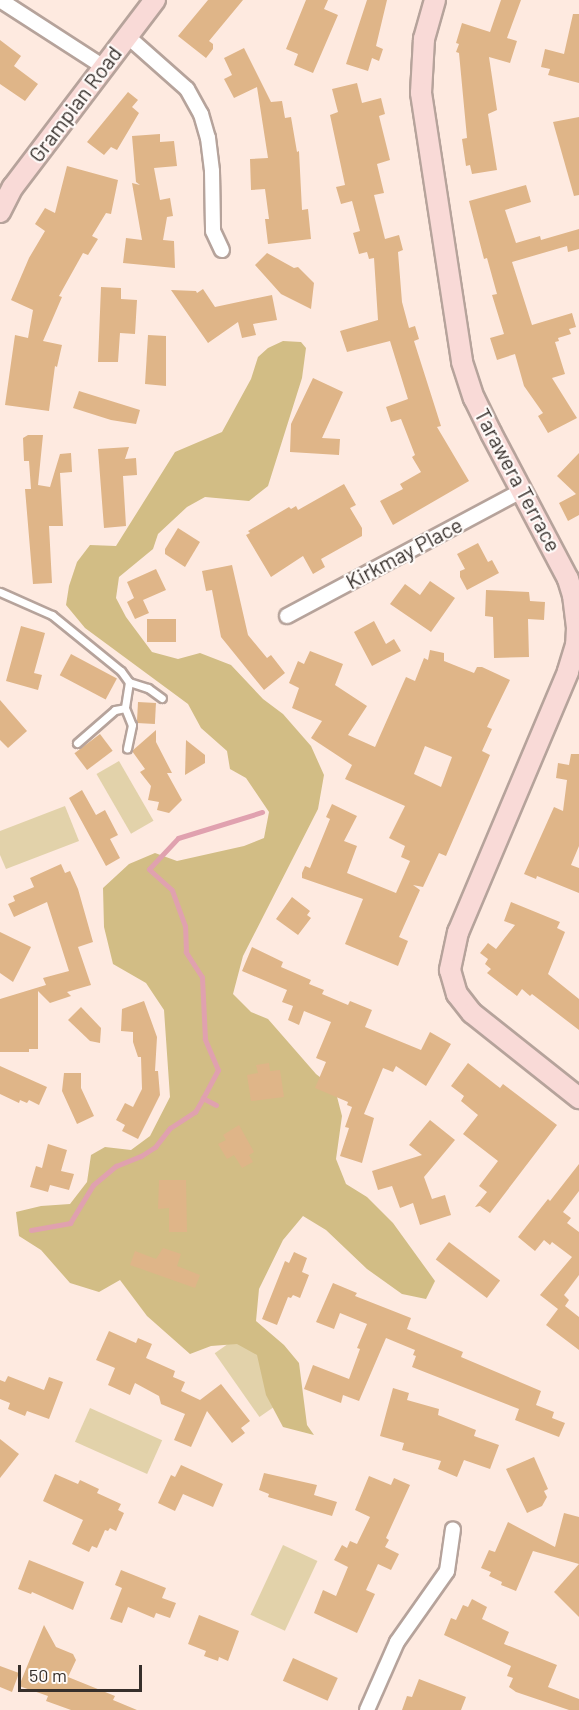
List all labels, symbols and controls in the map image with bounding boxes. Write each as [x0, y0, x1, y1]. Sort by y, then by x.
street label: Grampian Road [23, 41, 127, 167]
street label: Tarawera Terrace [470, 404, 566, 556]
street label: Kirkmay Place [341, 512, 467, 594]
scale bar [21, 1653, 146, 1691]
text: 50 m [29, 1664, 67, 1686]

